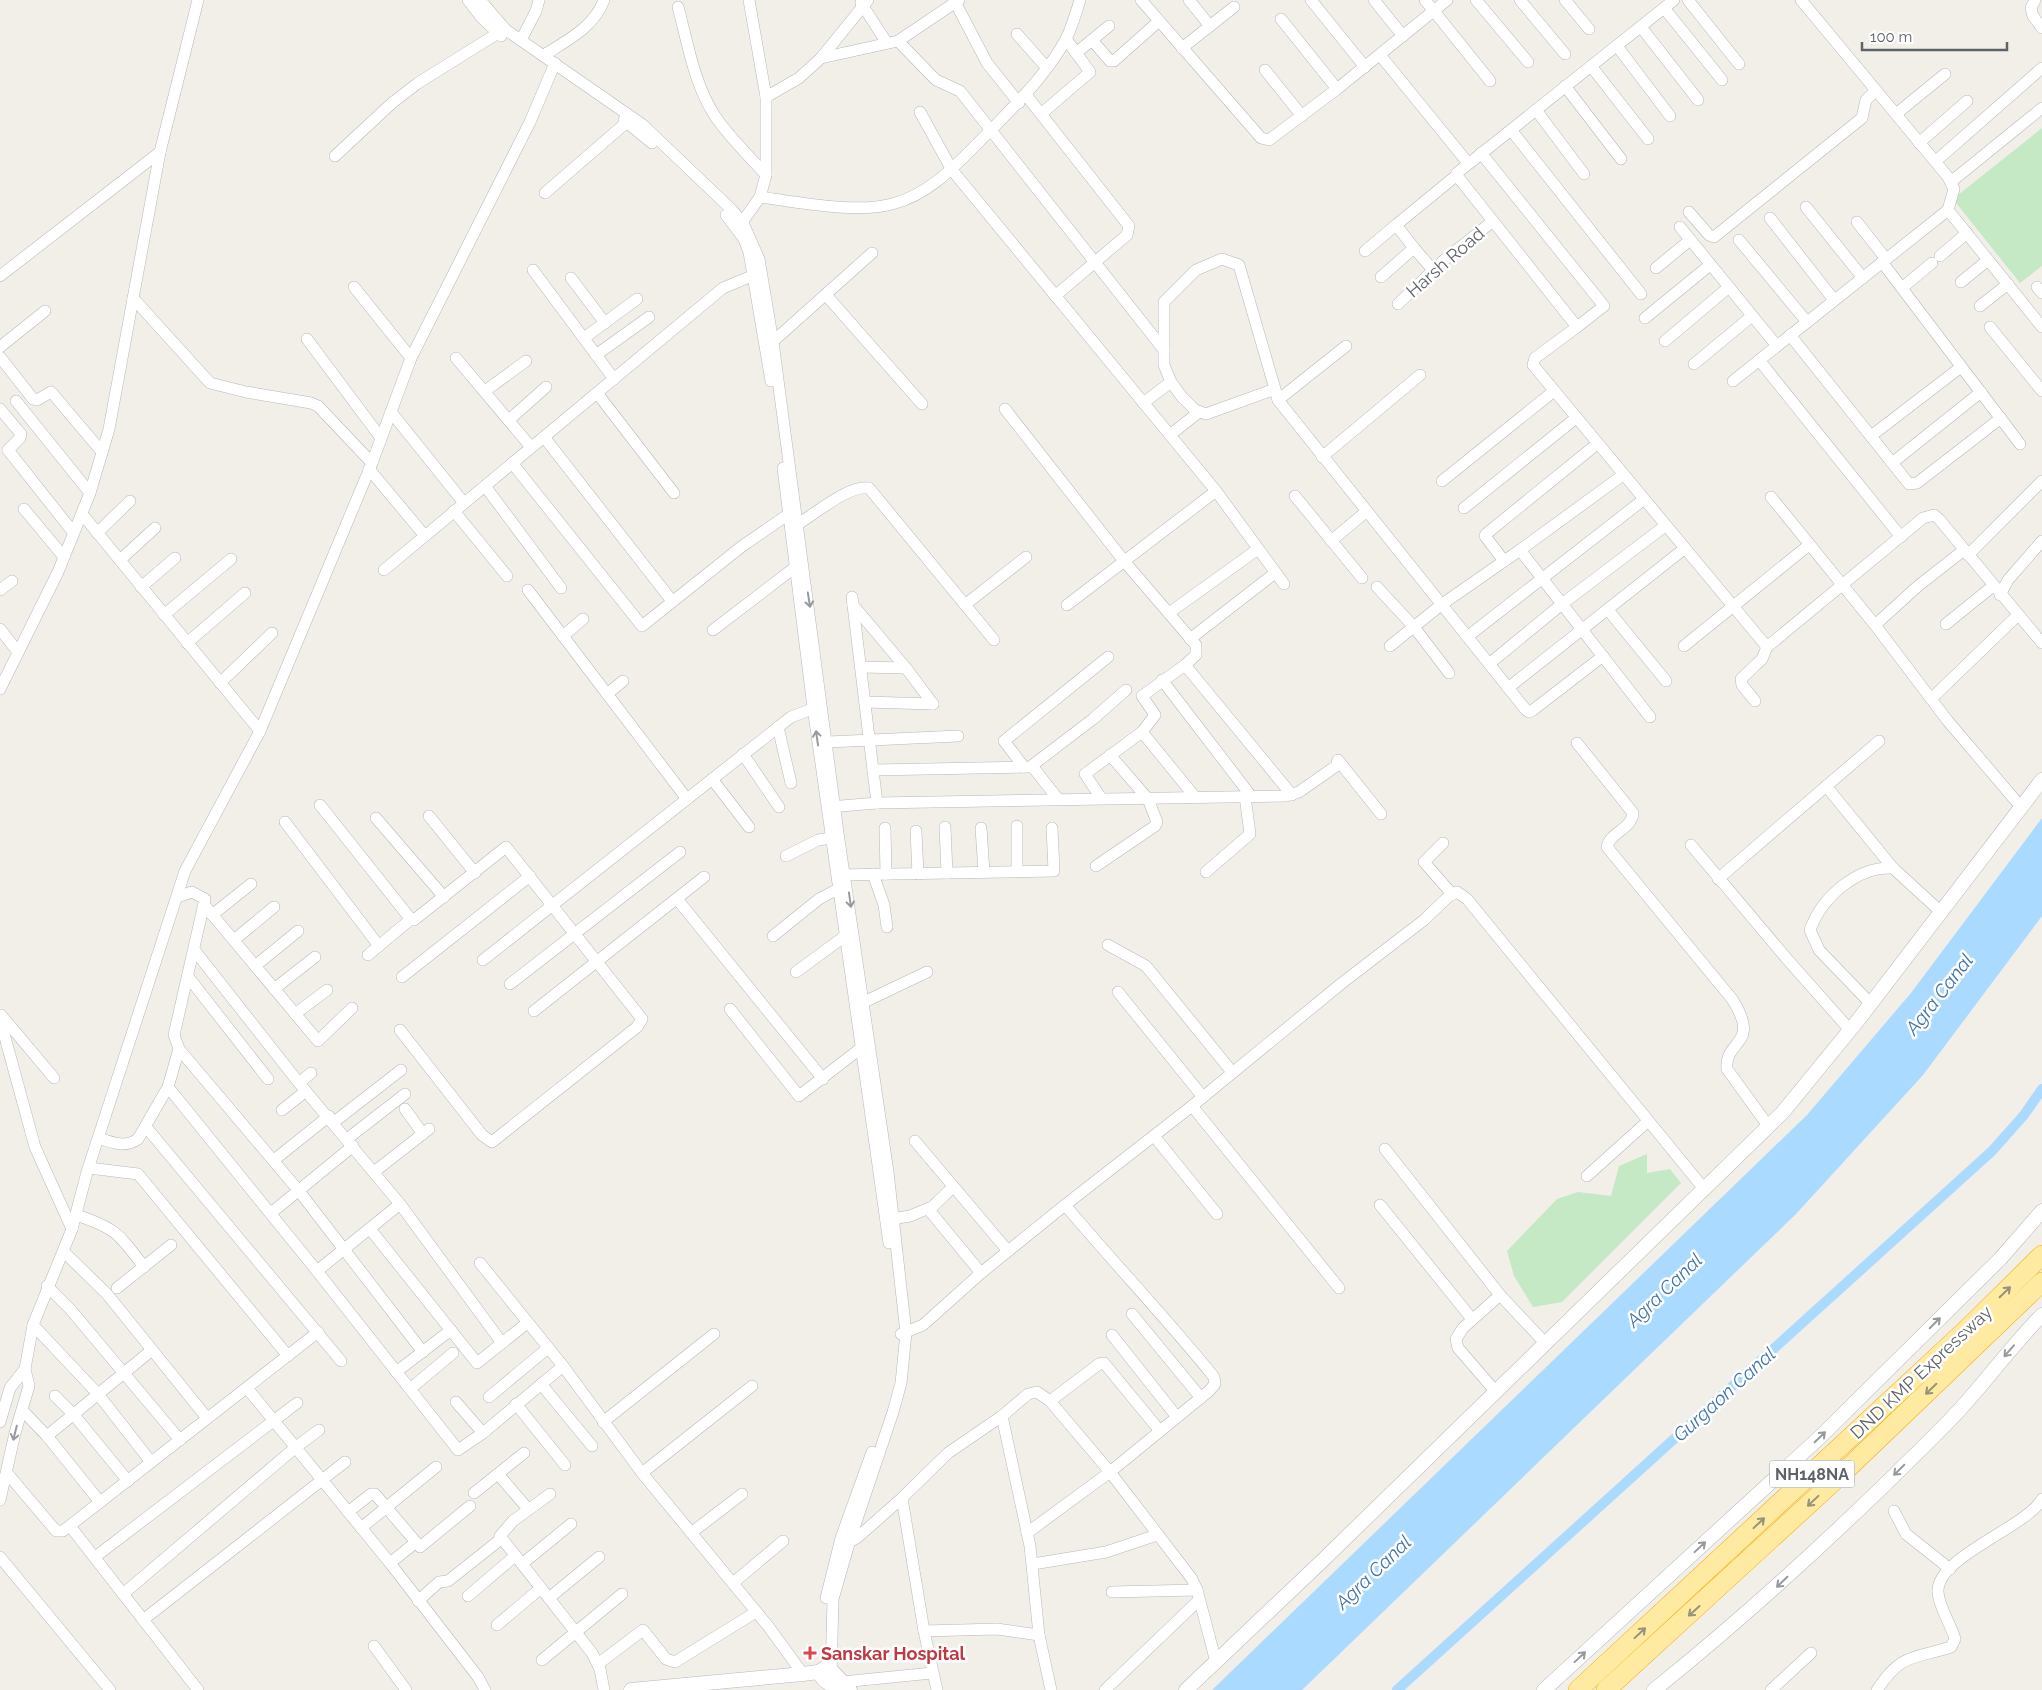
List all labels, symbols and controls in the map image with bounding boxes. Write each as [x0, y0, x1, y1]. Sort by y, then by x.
scale bar [1862, 20, 2007, 52]
text: 100 m [1870, 28, 1912, 46]
street label: Harsh Road [1402, 222, 1488, 302]
one-way arrow [804, 592, 814, 608]
one-way arrow [812, 730, 822, 746]
one-way arrow [845, 892, 855, 908]
water label: Agra Canal [1900, 949, 1977, 1040]
water label: Agra Canal [1621, 1249, 1706, 1332]
one-way arrow [1999, 1286, 2011, 1298]
street label: DND KMP Expressway [1846, 1301, 1996, 1443]
one-way arrow [1929, 1316, 1941, 1329]
water label: Gurgaon Canal [1668, 1342, 1780, 1446]
one-way arrow [2003, 1344, 2015, 1357]
one-way arrow [1925, 1383, 1938, 1395]
one-way arrow [10, 1425, 20, 1441]
one-way arrow [1813, 1431, 1826, 1443]
road number: NH148NA [1770, 1460, 1854, 1488]
one-way arrow [1893, 1464, 1905, 1476]
one-way arrow [1807, 1495, 1820, 1507]
one-way arrow [1753, 1517, 1766, 1529]
water label: Agra Canal [1330, 1531, 1415, 1614]
one-way arrow [1694, 1541, 1706, 1553]
one-way arrow [1776, 1576, 1788, 1588]
one-way arrow [1687, 1605, 1700, 1616]
one-way arrow [1633, 1627, 1646, 1639]
place label: Sanskar Hospital [821, 1643, 966, 1664]
marker: Sanskar Hospital [803, 1646, 817, 1660]
one-way arrow [1574, 1651, 1587, 1663]

